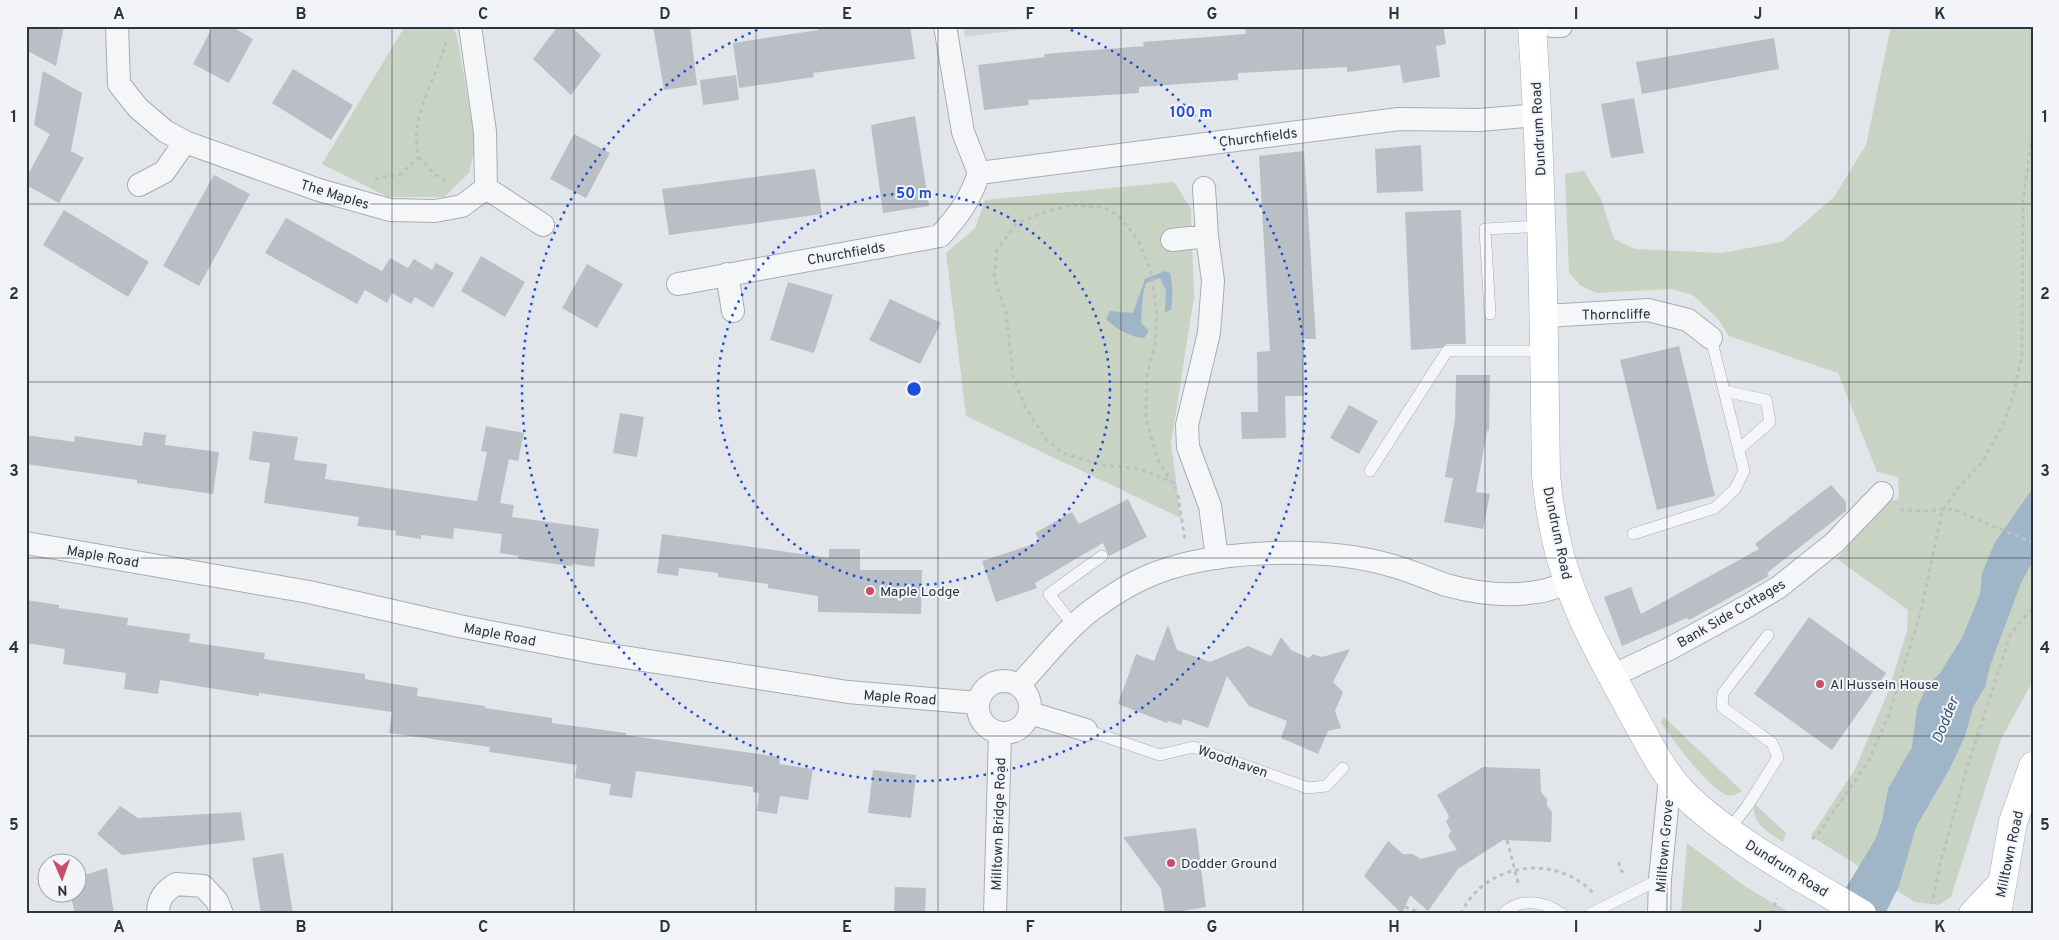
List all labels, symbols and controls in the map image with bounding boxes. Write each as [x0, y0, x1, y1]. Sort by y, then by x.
text: A [113, 5, 125, 25]
text: B [295, 5, 307, 25]
text: C [478, 5, 488, 25]
text: D [659, 5, 671, 25]
text: E [842, 5, 852, 25]
text: F [1025, 5, 1035, 25]
text: G [1207, 5, 1217, 25]
text: H [1388, 5, 1400, 25]
text: I [1574, 5, 1578, 25]
text: J [1754, 5, 1762, 25]
text: K [1934, 5, 1946, 25]
street label: Dundrum Road [1529, 81, 1550, 176]
text: 100 m [1170, 104, 1212, 123]
text: 1 [11, 108, 17, 128]
text: 1 [2042, 108, 2048, 128]
street label: Churchfields [1218, 125, 1298, 152]
street label: The Maples [298, 177, 371, 214]
text: 50 m [896, 185, 932, 204]
street label: Churchfields [806, 239, 887, 270]
text: 2 [9, 285, 19, 305]
text: 2 [2040, 285, 2050, 305]
street label: Thorncliffe [1582, 306, 1650, 325]
centre of rings [905, 380, 923, 398]
text: 3 [9, 462, 19, 482]
text: 3 [2040, 462, 2050, 482]
street label: Dundrum Road [1538, 485, 1575, 581]
street label: Maple Road [65, 543, 140, 572]
street label: Bank Side Cottages [1674, 576, 1789, 652]
place label: Maple Lodge [880, 584, 960, 601]
marker: Maple Lodge [864, 585, 876, 597]
street label: Maple Road [462, 620, 537, 651]
text: 4 [9, 639, 19, 659]
text: 4 [2040, 639, 2050, 659]
place label: Al Hussein House [1830, 677, 1939, 694]
marker: Al Hussein House [1814, 678, 1826, 690]
street label: Maple Road [863, 687, 937, 710]
water label: Dodder [1929, 694, 1965, 746]
street label: Woodhaven [1195, 742, 1270, 782]
street label: Milltown Bridge Road [989, 757, 1010, 891]
street label: Milltown Grove [1653, 799, 1678, 893]
street label: Milltown Road [1993, 809, 2028, 899]
text: 5 [9, 816, 19, 836]
text: 5 [2040, 816, 2050, 836]
street label: Dundrum Road [1742, 837, 1831, 901]
north arrow [38, 852, 88, 902]
place label: Dodder Ground [1181, 856, 1277, 873]
marker: Dodder Ground [1165, 857, 1177, 869]
text: N [57, 881, 68, 898]
text: A [113, 918, 125, 938]
text: B [295, 918, 307, 938]
text: C [478, 918, 488, 938]
text: D [659, 918, 671, 938]
text: E [842, 918, 852, 938]
text: F [1025, 918, 1035, 938]
text: G [1207, 918, 1217, 938]
text: H [1388, 918, 1400, 938]
text: I [1574, 918, 1578, 938]
text: J [1754, 918, 1762, 938]
text: K [1934, 918, 1946, 938]

